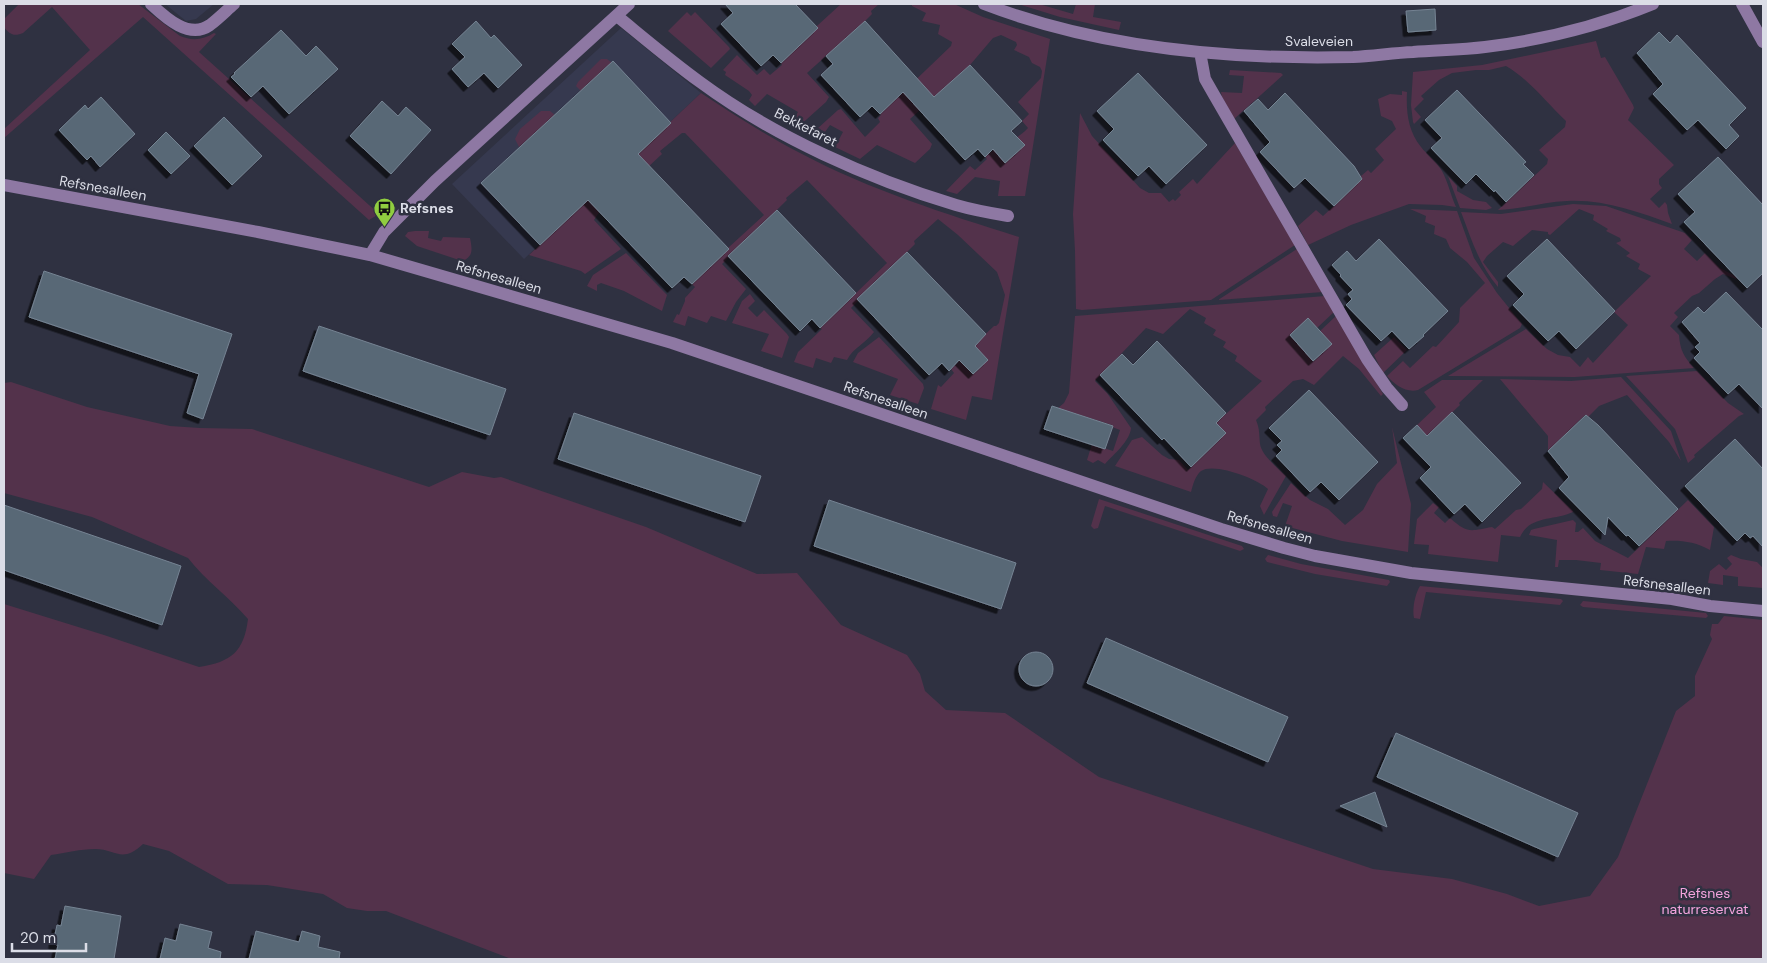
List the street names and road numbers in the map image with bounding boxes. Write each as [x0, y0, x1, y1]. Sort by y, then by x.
street label: Svaleveien [1285, 32, 1353, 50]
street label: Bekkefaret [772, 104, 840, 150]
street label: Refsnesalleen [58, 171, 148, 205]
street label: Refsnesalleen [454, 256, 544, 298]
street label: Refsnesalleen [841, 377, 931, 423]
street label: Refsnesalleen [1225, 506, 1315, 548]
street label: Refsnesalleen [1622, 571, 1712, 599]

